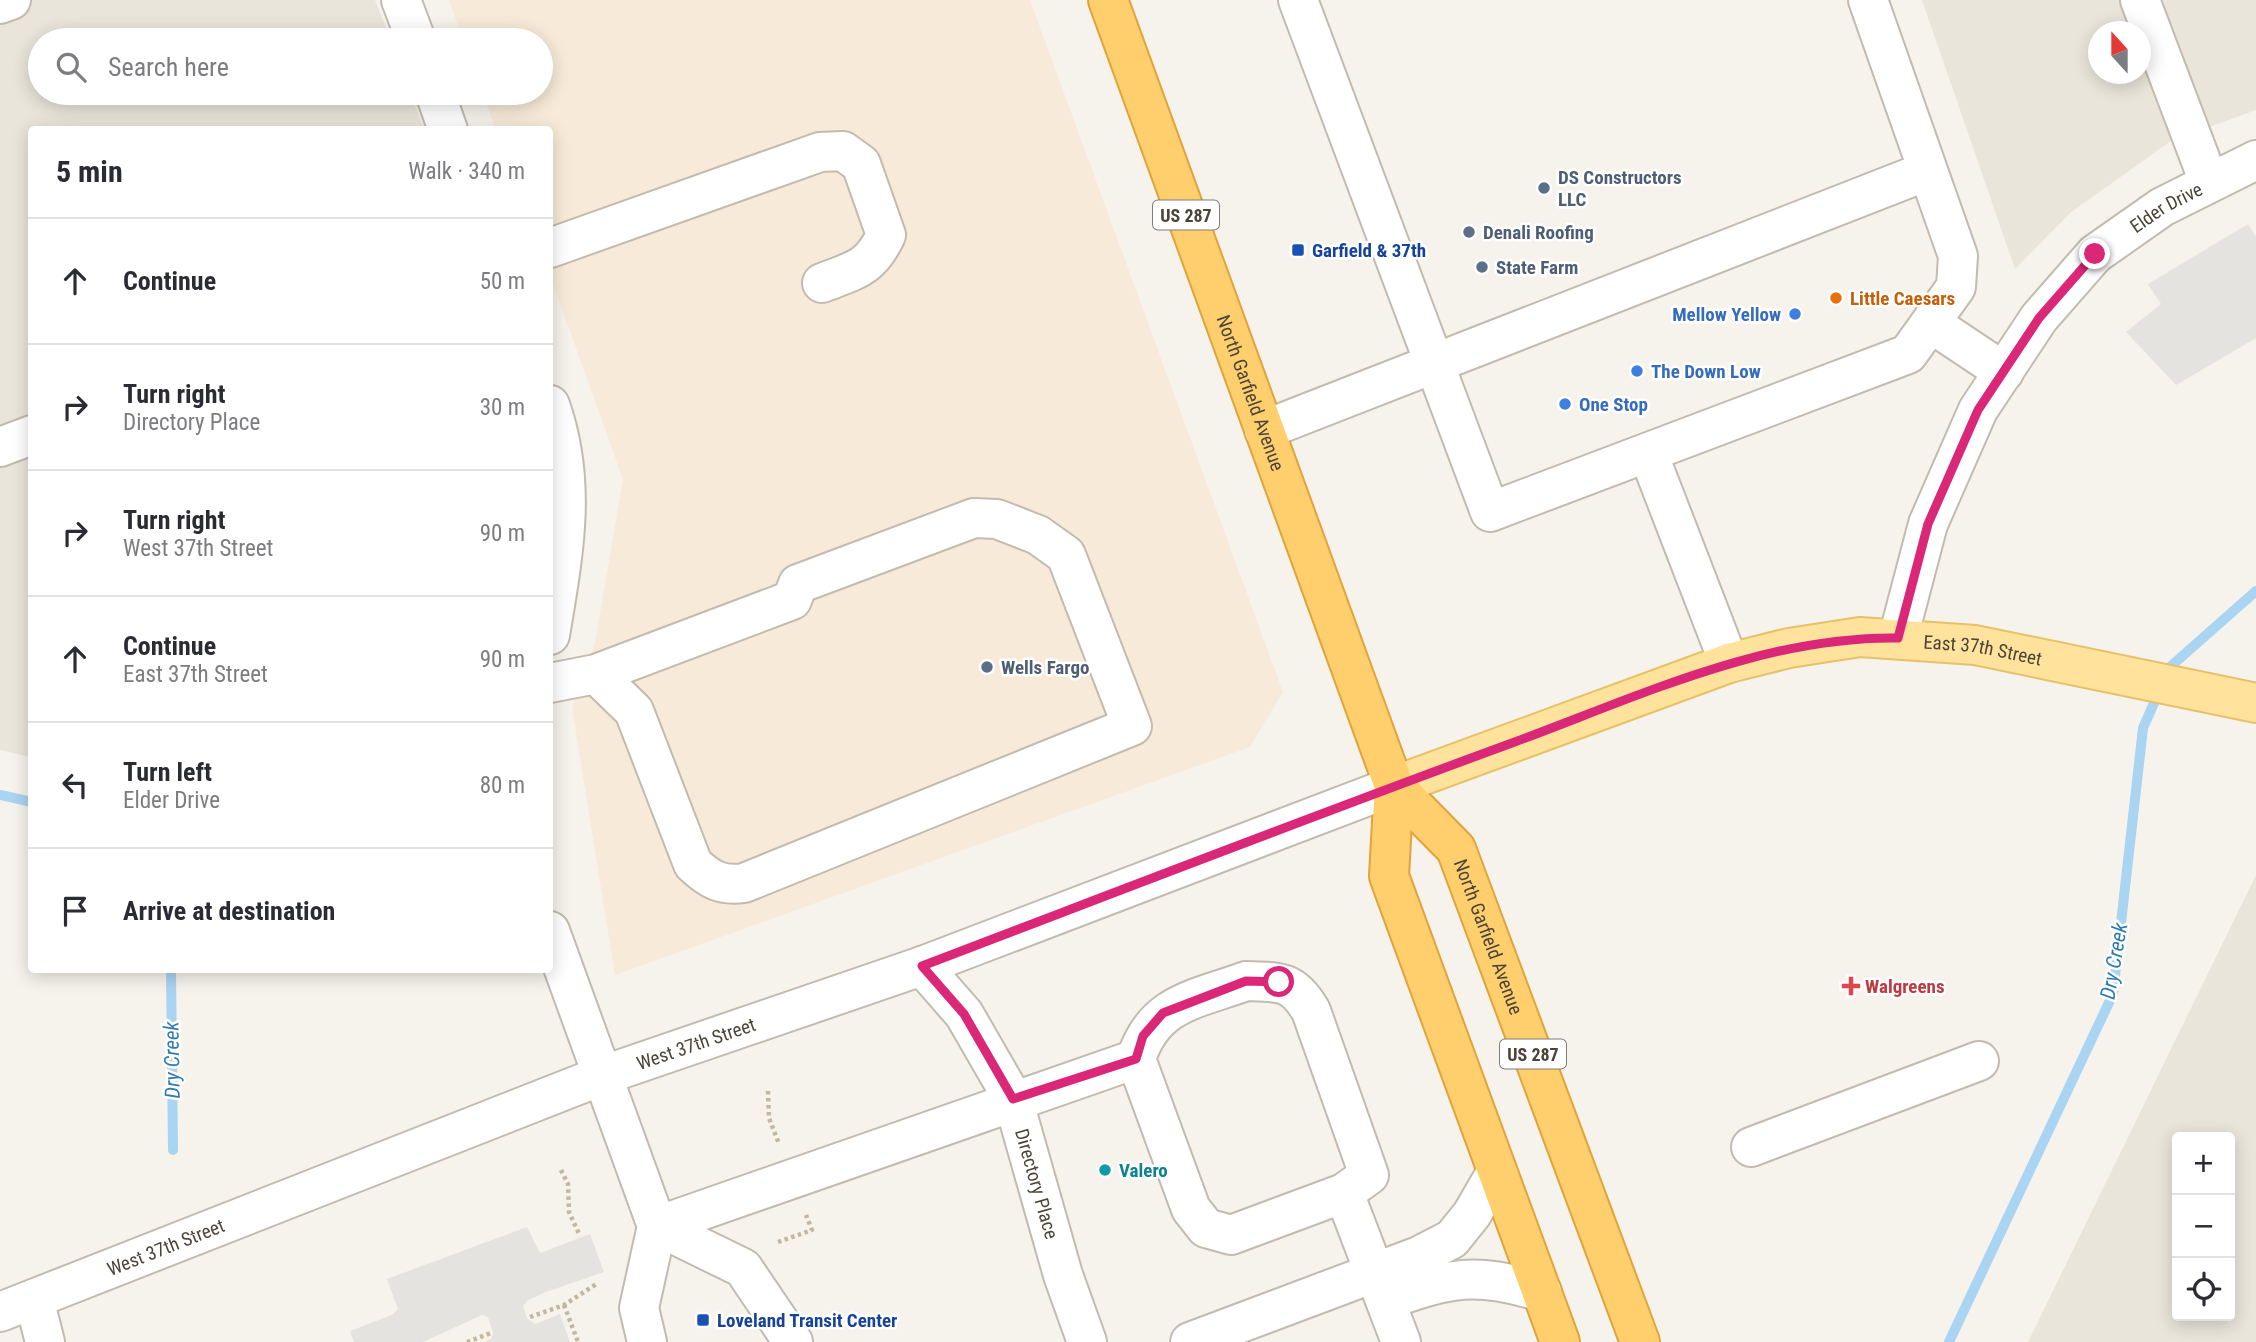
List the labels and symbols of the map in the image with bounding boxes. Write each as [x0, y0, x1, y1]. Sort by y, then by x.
north arrow [2088, 21, 2151, 84]
place label: DS Constructors LLC [1558, 166, 1682, 211]
street label: Elder Drive [2125, 177, 2206, 238]
marker: DS Constructors LLC [1536, 180, 1552, 196]
road number: US 287 [1153, 200, 1219, 230]
place label: Denali Roofing [1483, 221, 1594, 244]
marker: Denali Roofing [1461, 224, 1477, 240]
route end [2079, 238, 2110, 269]
place label: Garfield & 37th [1312, 239, 1426, 262]
marker: Garfield & 37th [1290, 242, 1306, 258]
place label: State Farm [1496, 256, 1578, 279]
marker: State Farm [1474, 259, 1490, 275]
place label: Little Caesars [1850, 287, 1955, 310]
marker: Little Caesars [1828, 290, 1844, 306]
place label: Mellow Yellow [1672, 303, 1781, 326]
marker: Mellow Yellow [1787, 306, 1803, 322]
street label: North Garfield Avenue [1212, 312, 1290, 474]
place label: The Down Low [1651, 360, 1761, 383]
marker: The Down Low [1629, 363, 1645, 379]
place label: One Stop [1579, 393, 1648, 416]
marker: One Stop [1557, 396, 1573, 412]
street label: East 37th Street [1923, 630, 2044, 670]
place label: Wells Fargo [1001, 656, 1089, 679]
marker: Wells Fargo [979, 659, 995, 675]
street label: North Garfield Avenue [1449, 856, 1528, 1018]
water label: Dry Creek [2095, 920, 2133, 1001]
route start [1263, 966, 1294, 997]
place label: Walgreens [1865, 975, 1945, 998]
marker: Walgreens [1843, 978, 1859, 994]
street label: West 37th Street [633, 1012, 758, 1075]
water label: Dry Creek [159, 1020, 185, 1099]
road number: US 287 [1500, 1040, 1566, 1069]
street label: Directory Place [1011, 1126, 1064, 1242]
place label: Valero [1119, 1159, 1168, 1182]
marker: Valero [1097, 1162, 1113, 1178]
street label: West 37th Street [104, 1214, 228, 1280]
place label: Loveland Transit Center [717, 1309, 897, 1332]
marker: Loveland Transit Center [695, 1312, 711, 1328]

